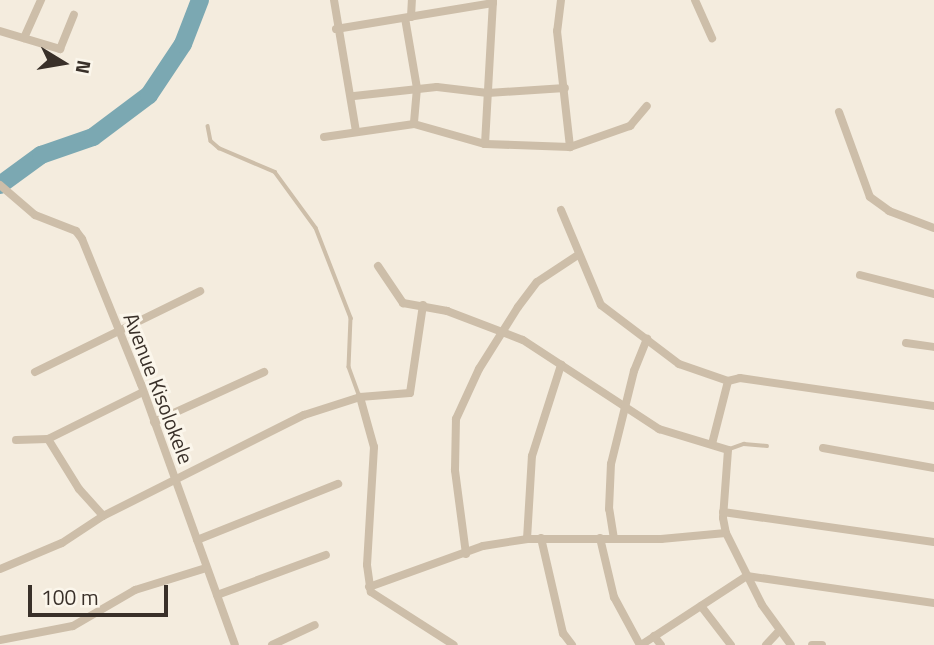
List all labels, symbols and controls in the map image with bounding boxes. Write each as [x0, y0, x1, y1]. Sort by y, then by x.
north arrow [28, 28, 98, 98]
text: N [69, 58, 100, 76]
street label: Avenue Kisolokele [119, 309, 199, 467]
scale bar [32, 572, 172, 616]
text: 100 m [41, 581, 98, 613]

